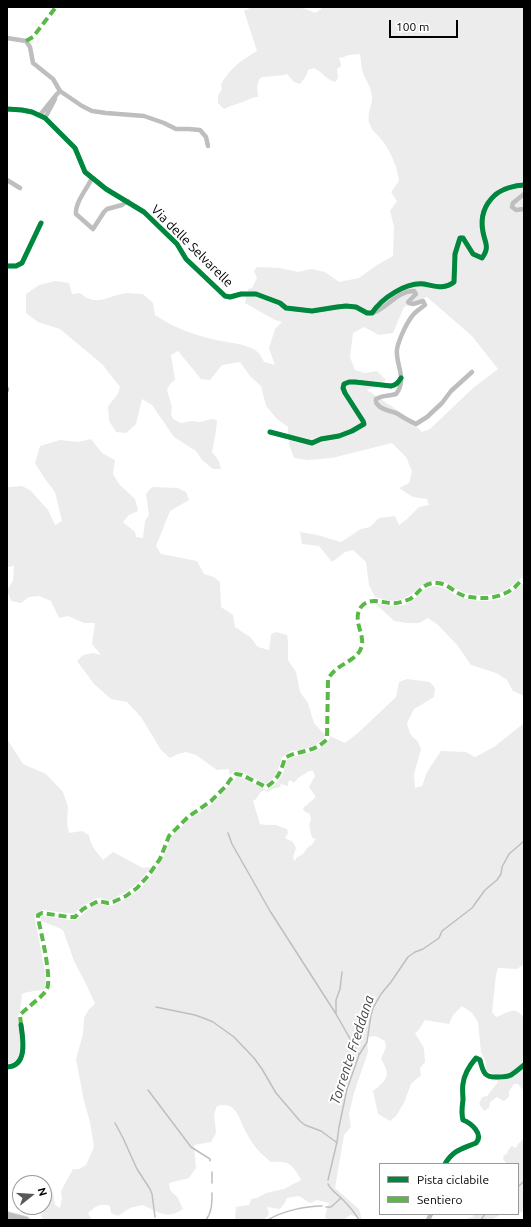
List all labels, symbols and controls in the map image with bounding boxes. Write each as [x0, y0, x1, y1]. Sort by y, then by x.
scale bar [391, 12, 460, 38]
text: 100 m [396, 20, 429, 33]
street label: Via delle Selvarelle [148, 202, 236, 290]
water label: Torrente Freddana [326, 993, 378, 1107]
legend [379, 1163, 519, 1215]
text: Pista ciclabile [417, 1173, 489, 1186]
north arrow [12, 1175, 52, 1215]
text: N [36, 1186, 49, 1197]
text: Sentiero [417, 1193, 463, 1206]

